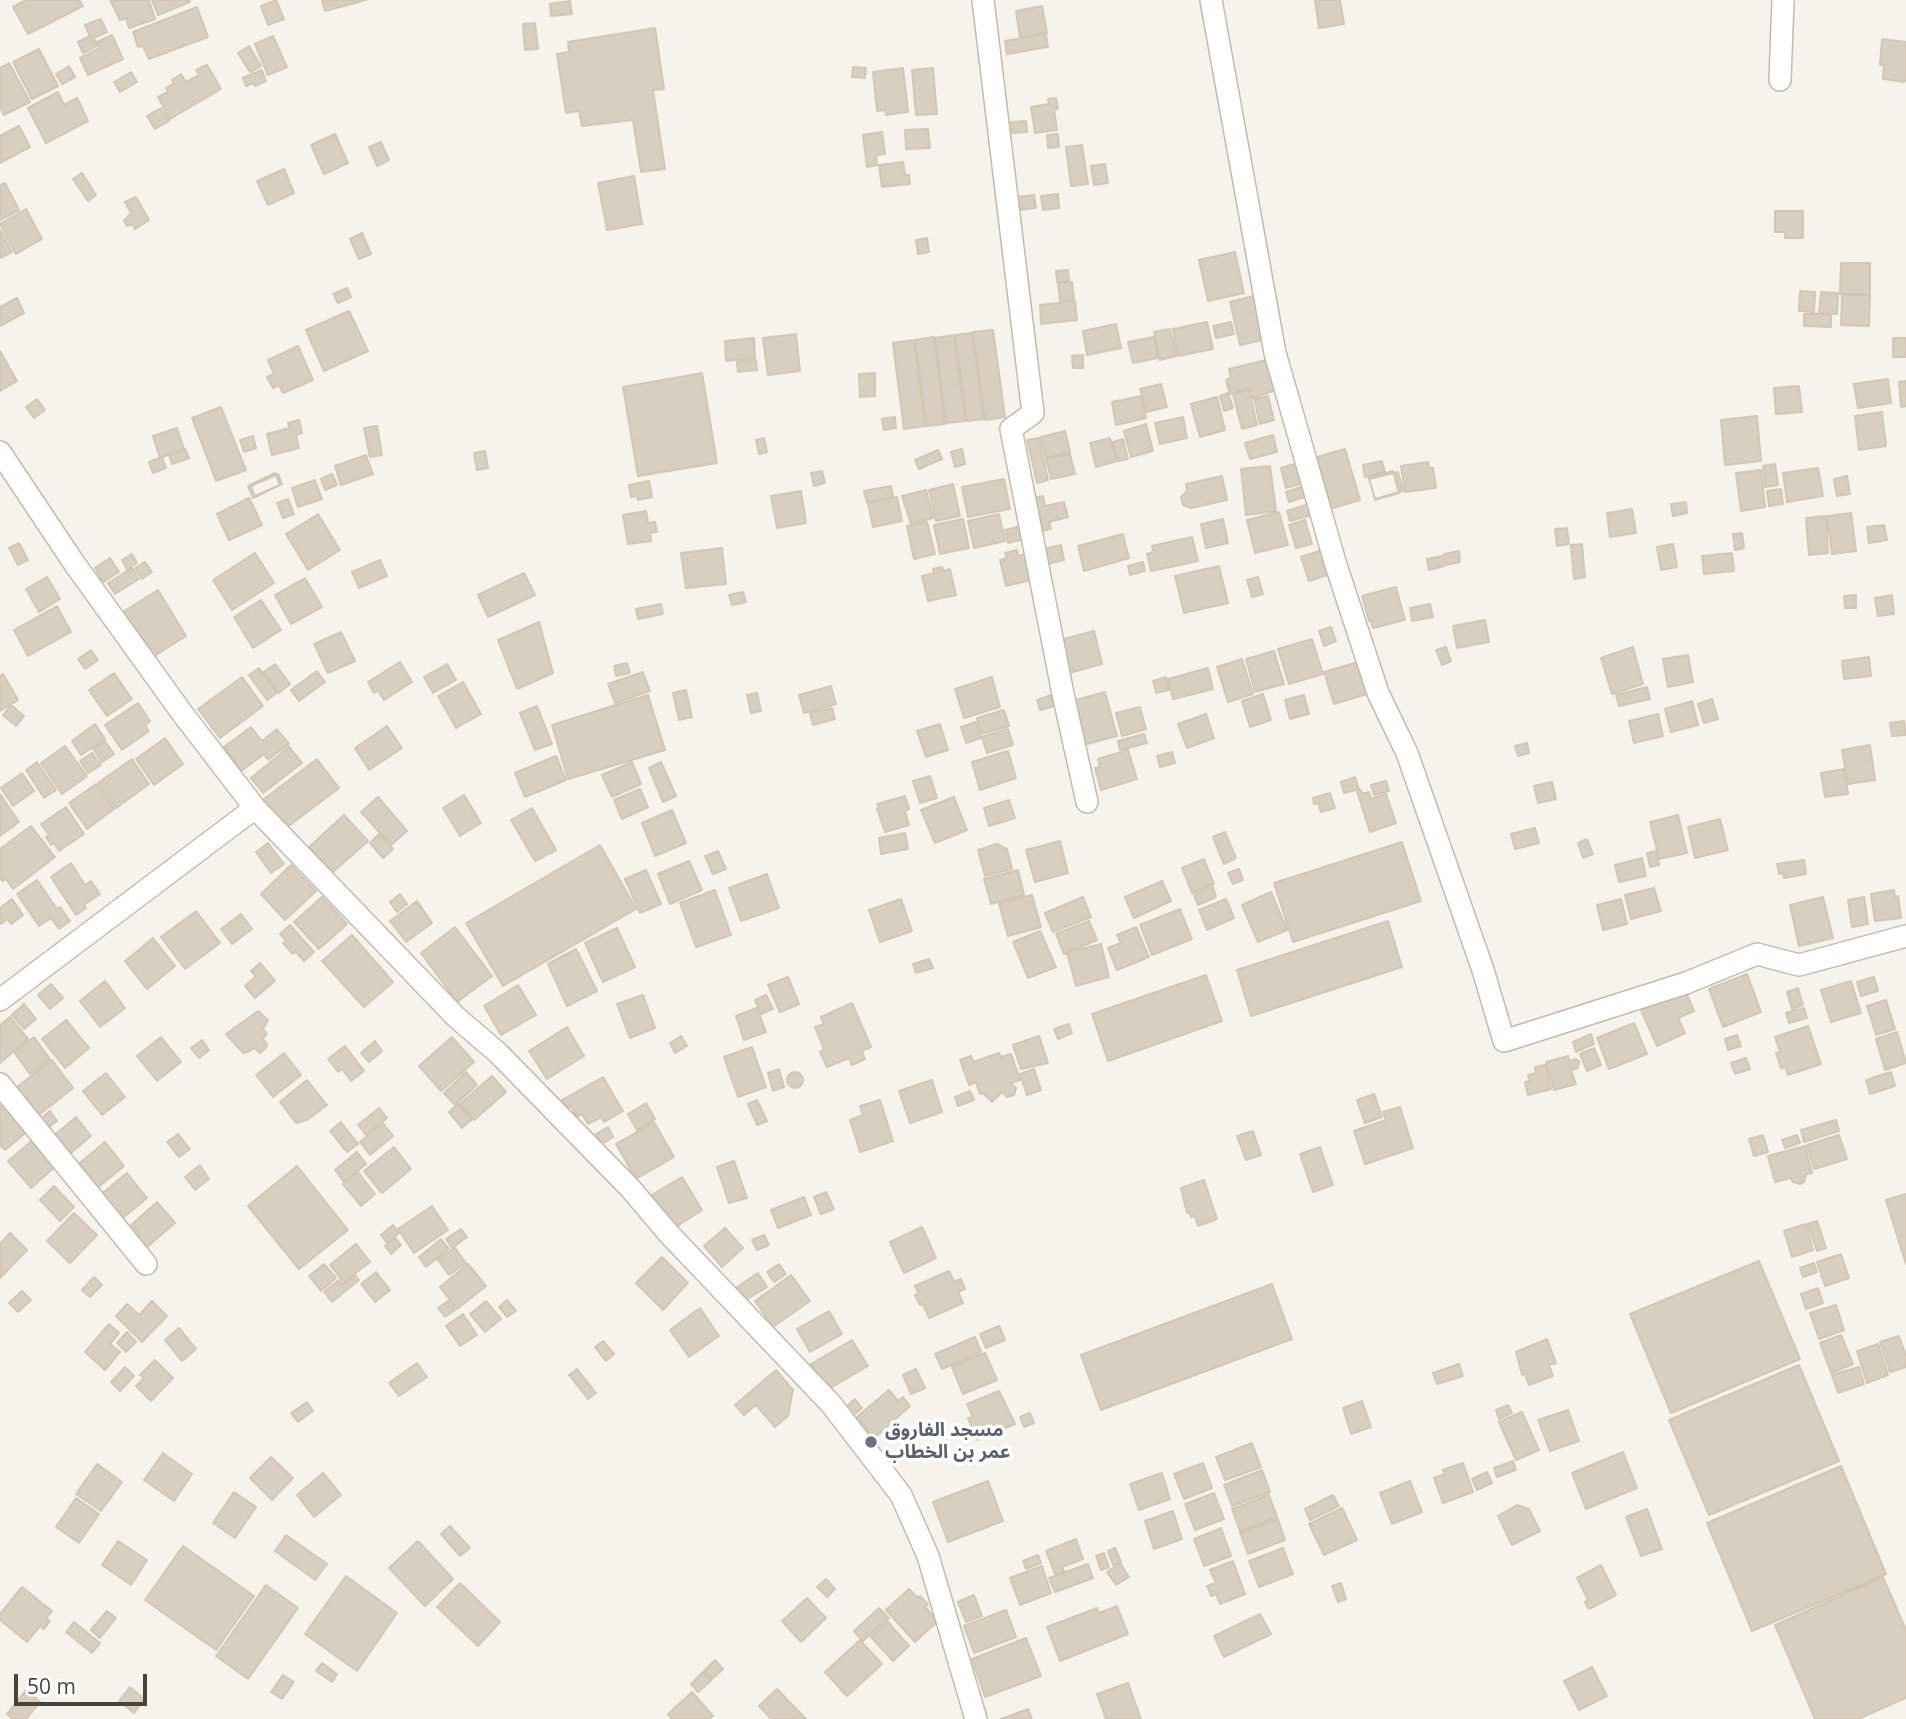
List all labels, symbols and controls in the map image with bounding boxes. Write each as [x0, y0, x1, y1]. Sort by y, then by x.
place label: مسجد الفاروق عمر بن الخطاب [885, 1420, 1010, 1464]
marker: مسجد الفاروق عمر بن الخطاب [863, 1434, 879, 1450]
scale bar [18, 1660, 150, 1704]
text: 50 m [27, 1672, 76, 1700]

